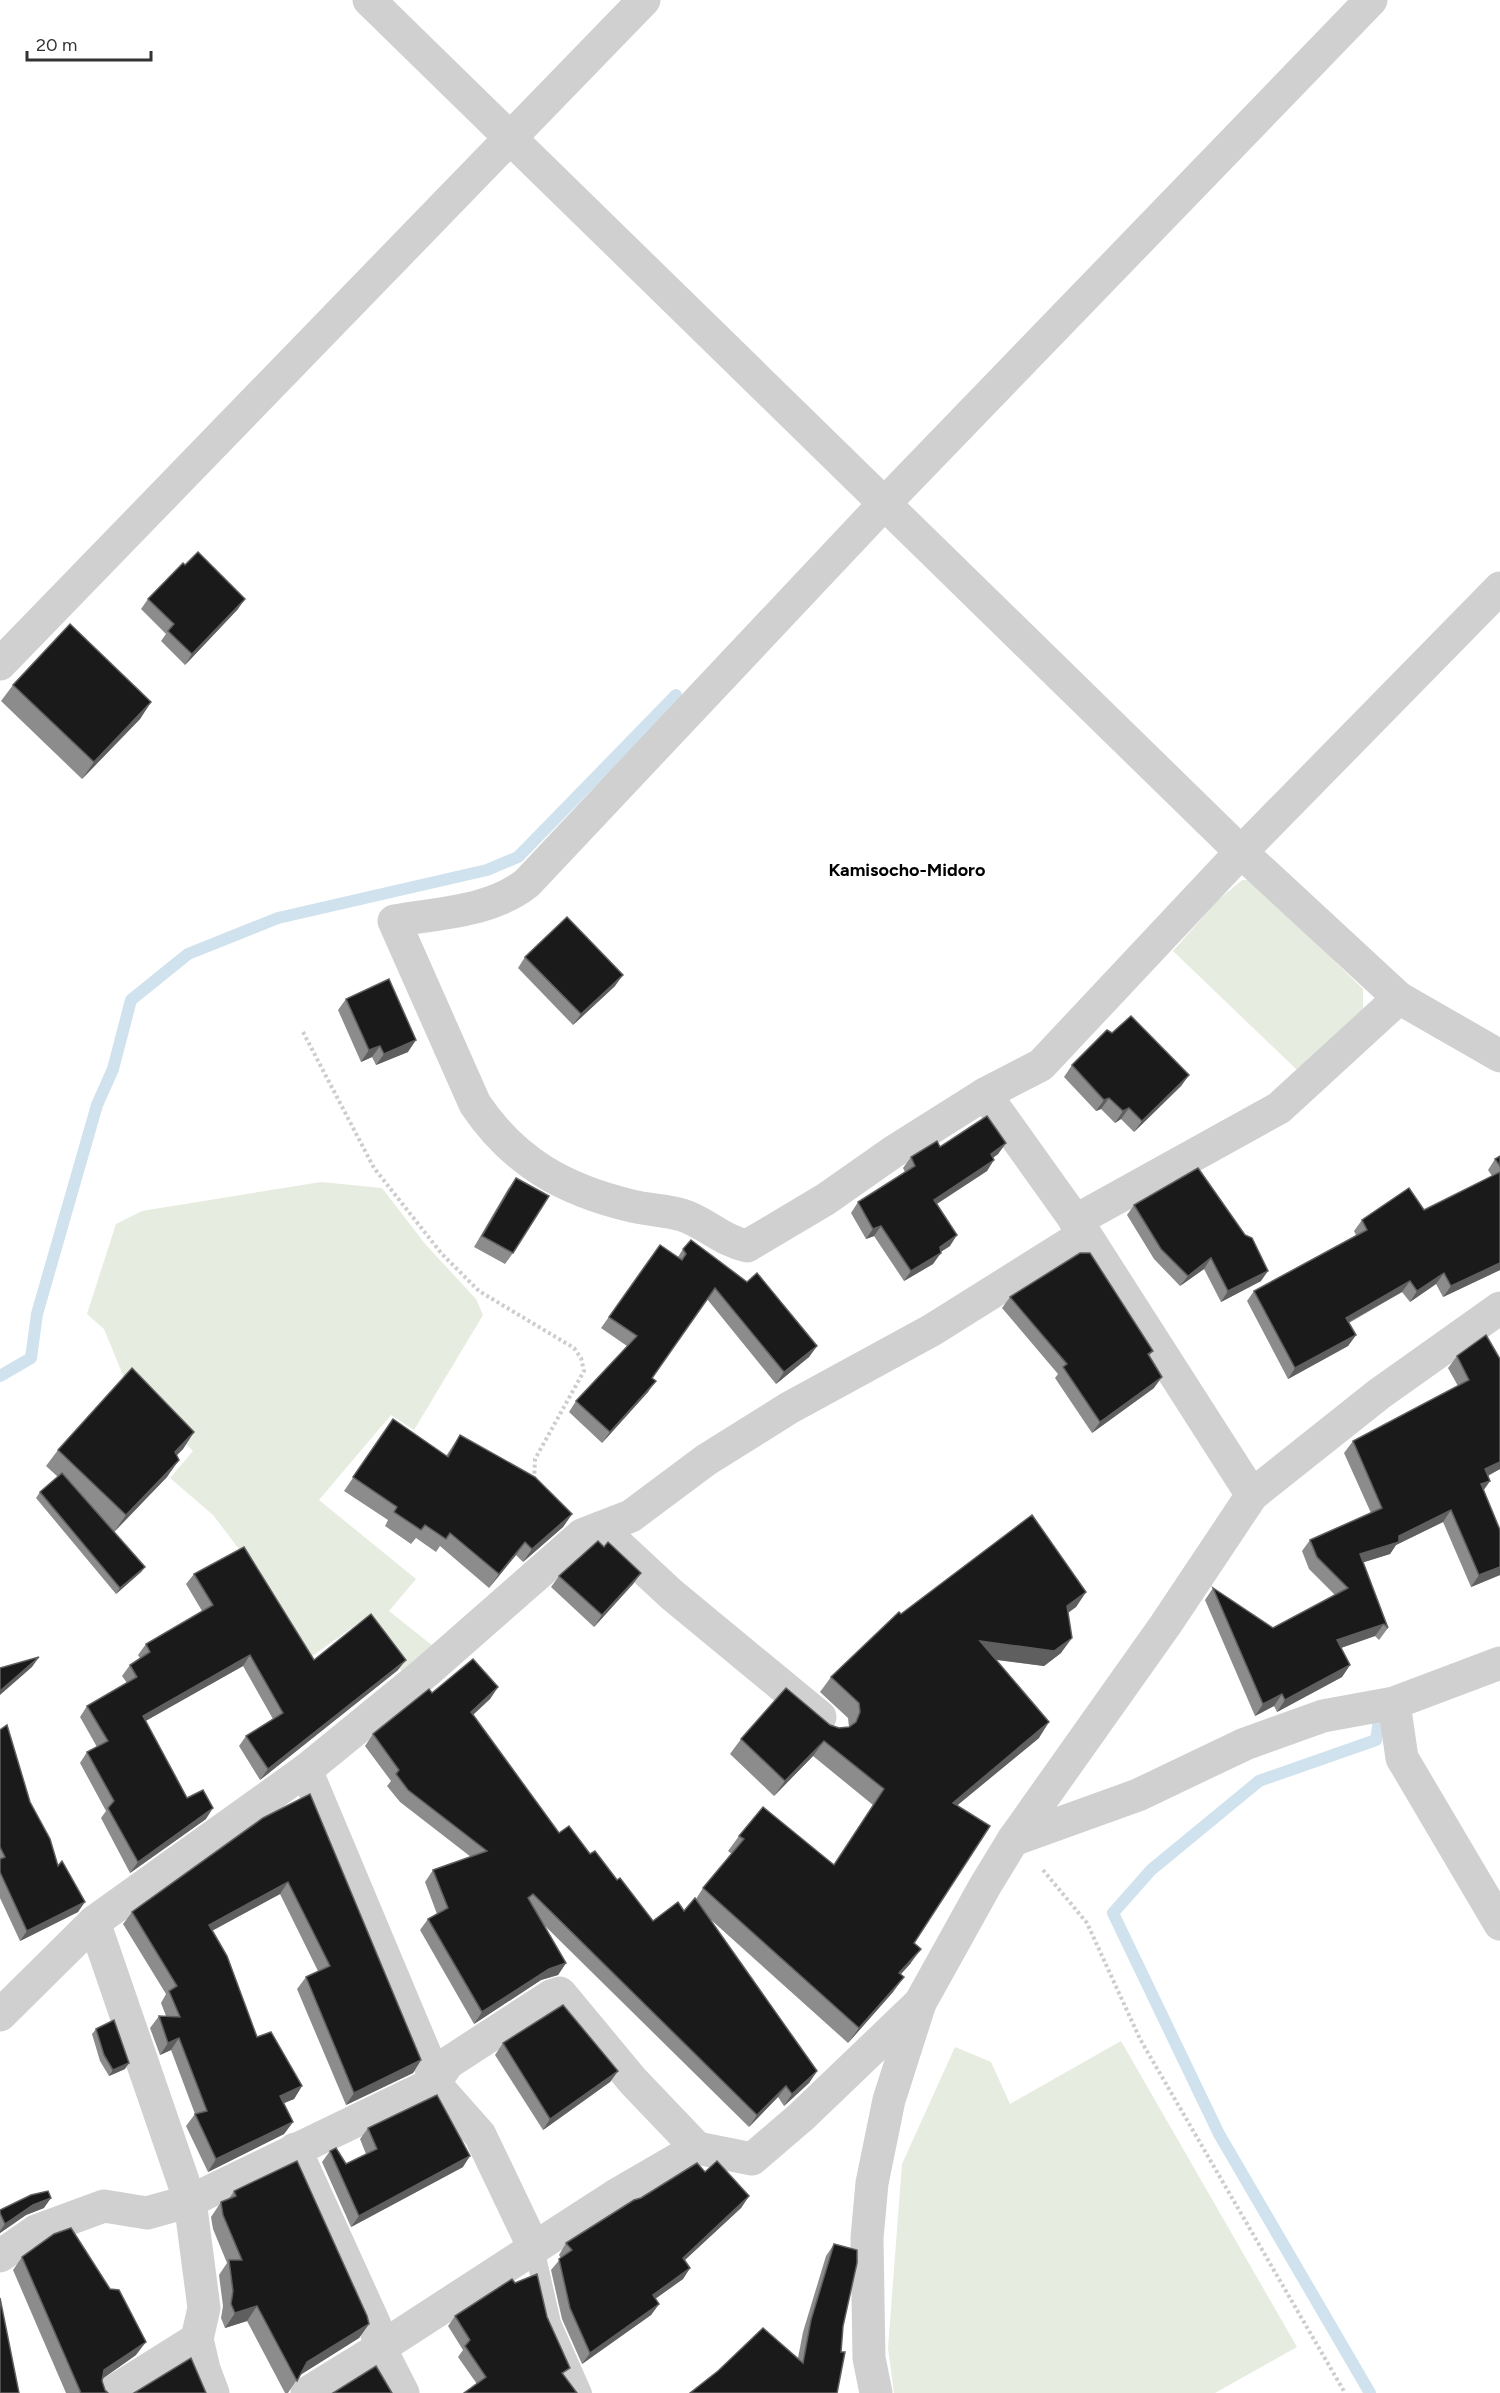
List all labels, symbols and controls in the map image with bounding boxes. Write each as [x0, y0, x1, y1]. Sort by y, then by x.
scale bar [27, 24, 152, 62]
text: 20 m [36, 34, 77, 56]
district label: Kamisocho-Midoro [829, 859, 985, 881]

